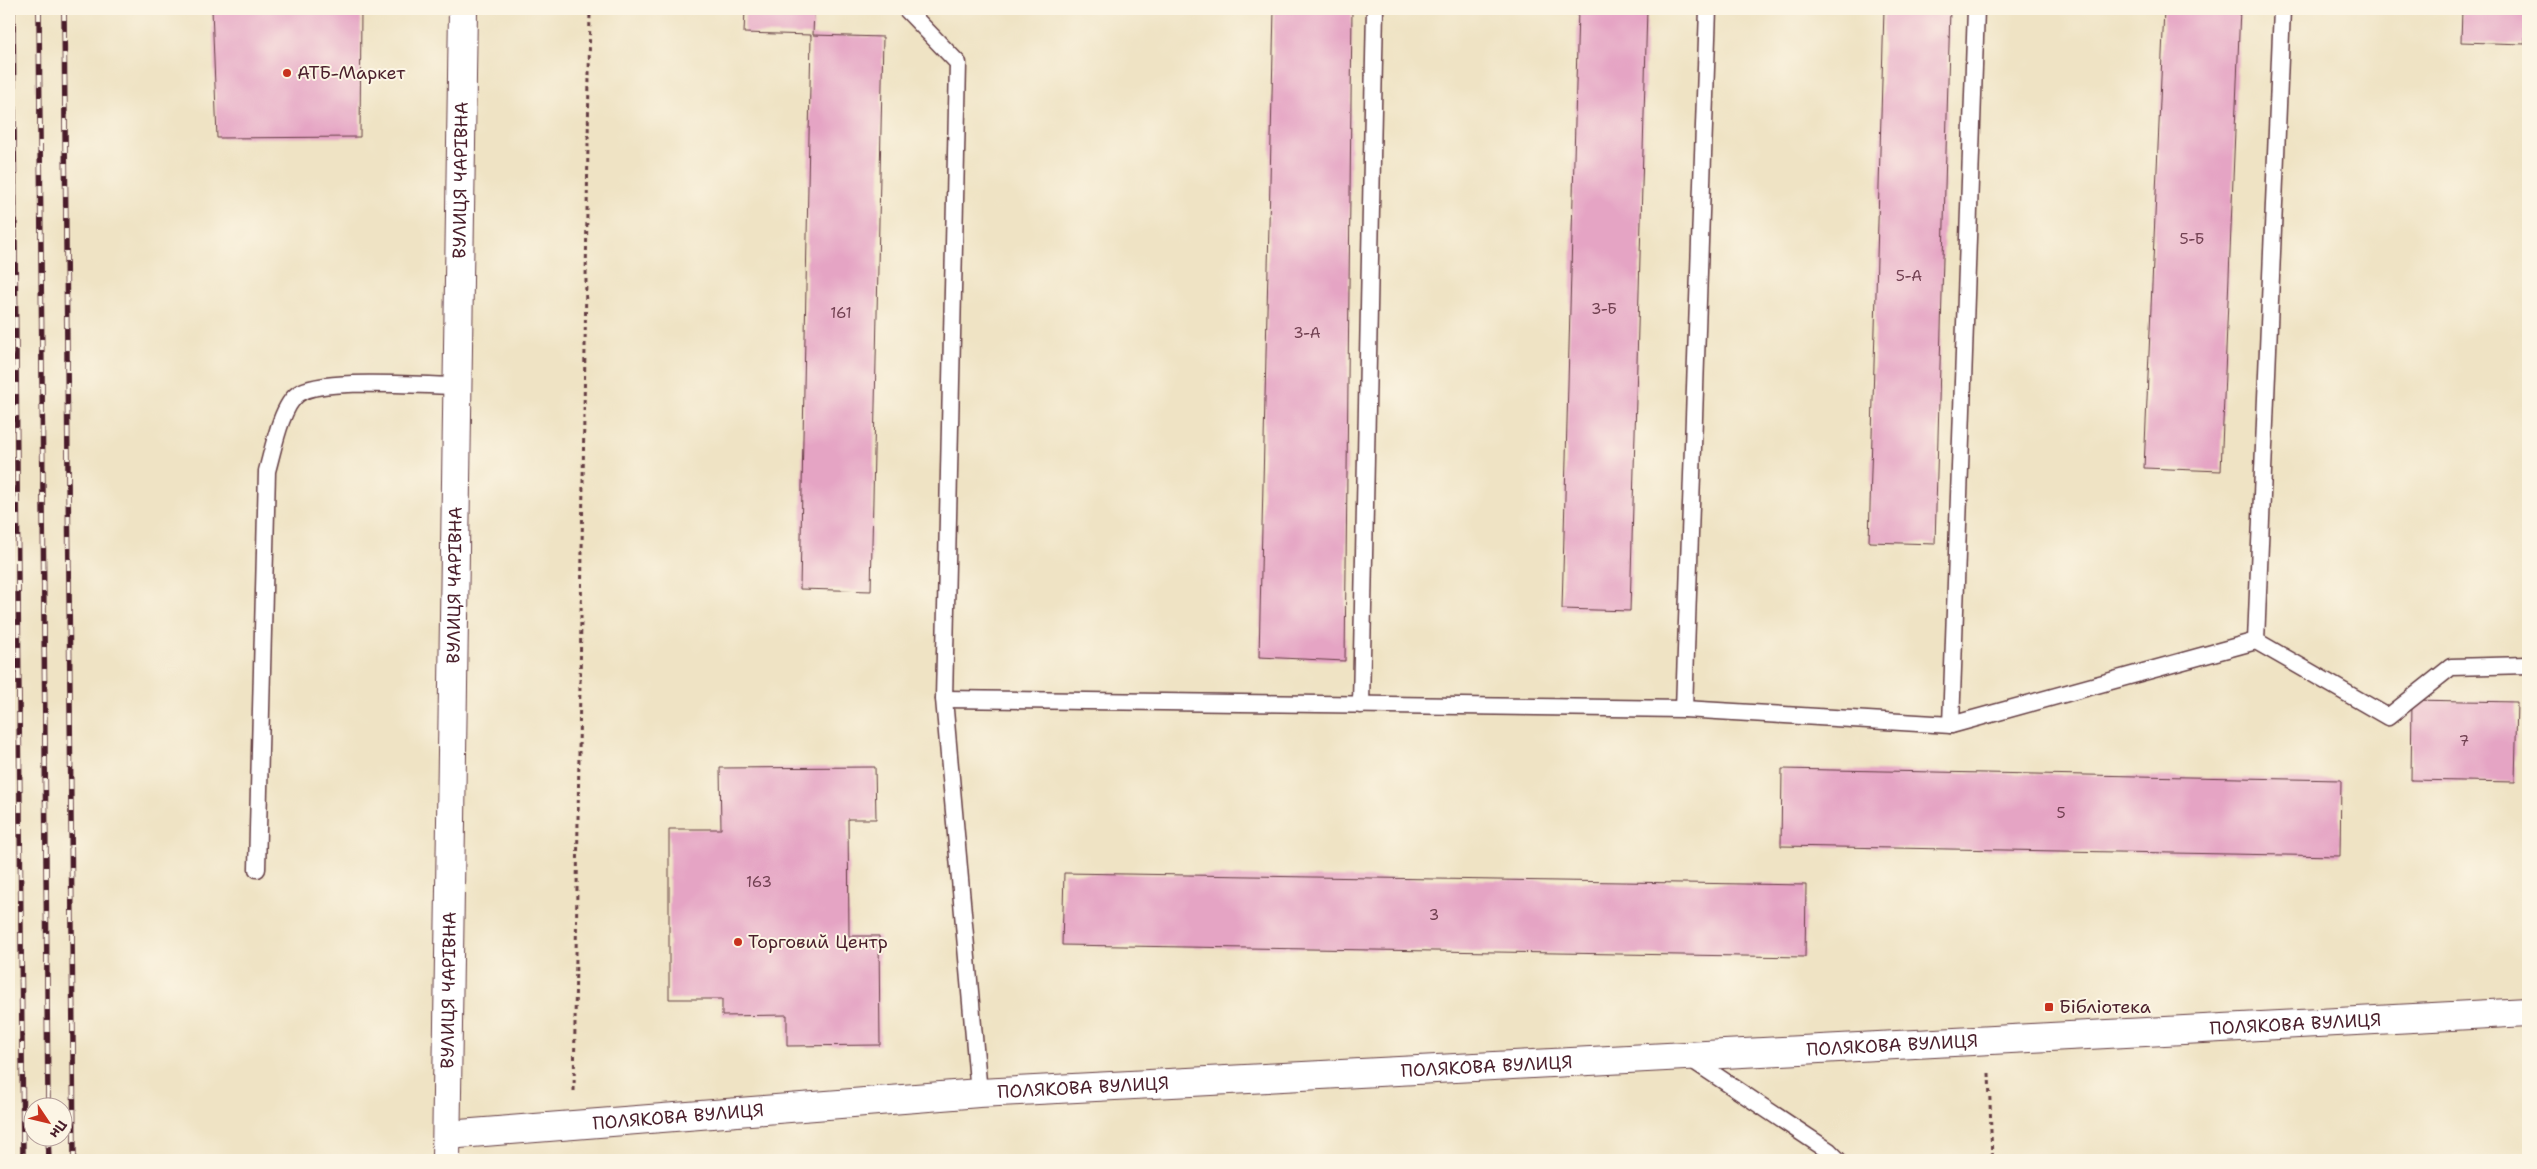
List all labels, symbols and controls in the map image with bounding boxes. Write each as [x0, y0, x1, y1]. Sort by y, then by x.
place label: АТБ-Маркет [297, 61, 406, 85]
marker: АТБ-Маркет [281, 67, 293, 79]
street label: ВУЛИЦЯ ЧАРІВНА [447, 101, 474, 259]
house number: 5-Б [2180, 229, 2204, 249]
house number: 5-А [1896, 266, 1922, 286]
house number: 3-Б [1591, 299, 1617, 319]
house number: 161 [830, 303, 852, 323]
house number: 3-А [1293, 323, 1321, 343]
street label: ВУЛИЦЯ ЧАРІВНА [441, 506, 468, 664]
house number: 7 [2459, 731, 2469, 751]
house number: 5 [2056, 803, 2066, 823]
house number: 163 [746, 872, 772, 892]
house number: 3 [1429, 905, 1439, 925]
street label: ВУЛИЦЯ ЧАРІВНА [435, 911, 462, 1069]
place label: Торговий Центр [748, 930, 888, 954]
marker: Торговий Центр [732, 936, 744, 948]
place label: Бібліотека [2059, 995, 2151, 1019]
marker: Бібліотека [2043, 1001, 2055, 1013]
street label: ПОЛЯКОВА ВУЛИЦЯ [2209, 1008, 2382, 1041]
street label: ПОЛЯКОВА ВУЛИЦЯ [1806, 1029, 1978, 1062]
street label: ПОЛЯКОВА ВУЛИЦЯ [1400, 1050, 1573, 1083]
street label: ПОЛЯКОВА ВУЛИЦЯ [997, 1071, 1170, 1104]
north arrow [22, 1096, 72, 1146]
street label: ПОЛЯКОВА ВУЛИЦЯ [592, 1098, 765, 1135]
text: Пн [46, 1117, 71, 1142]

